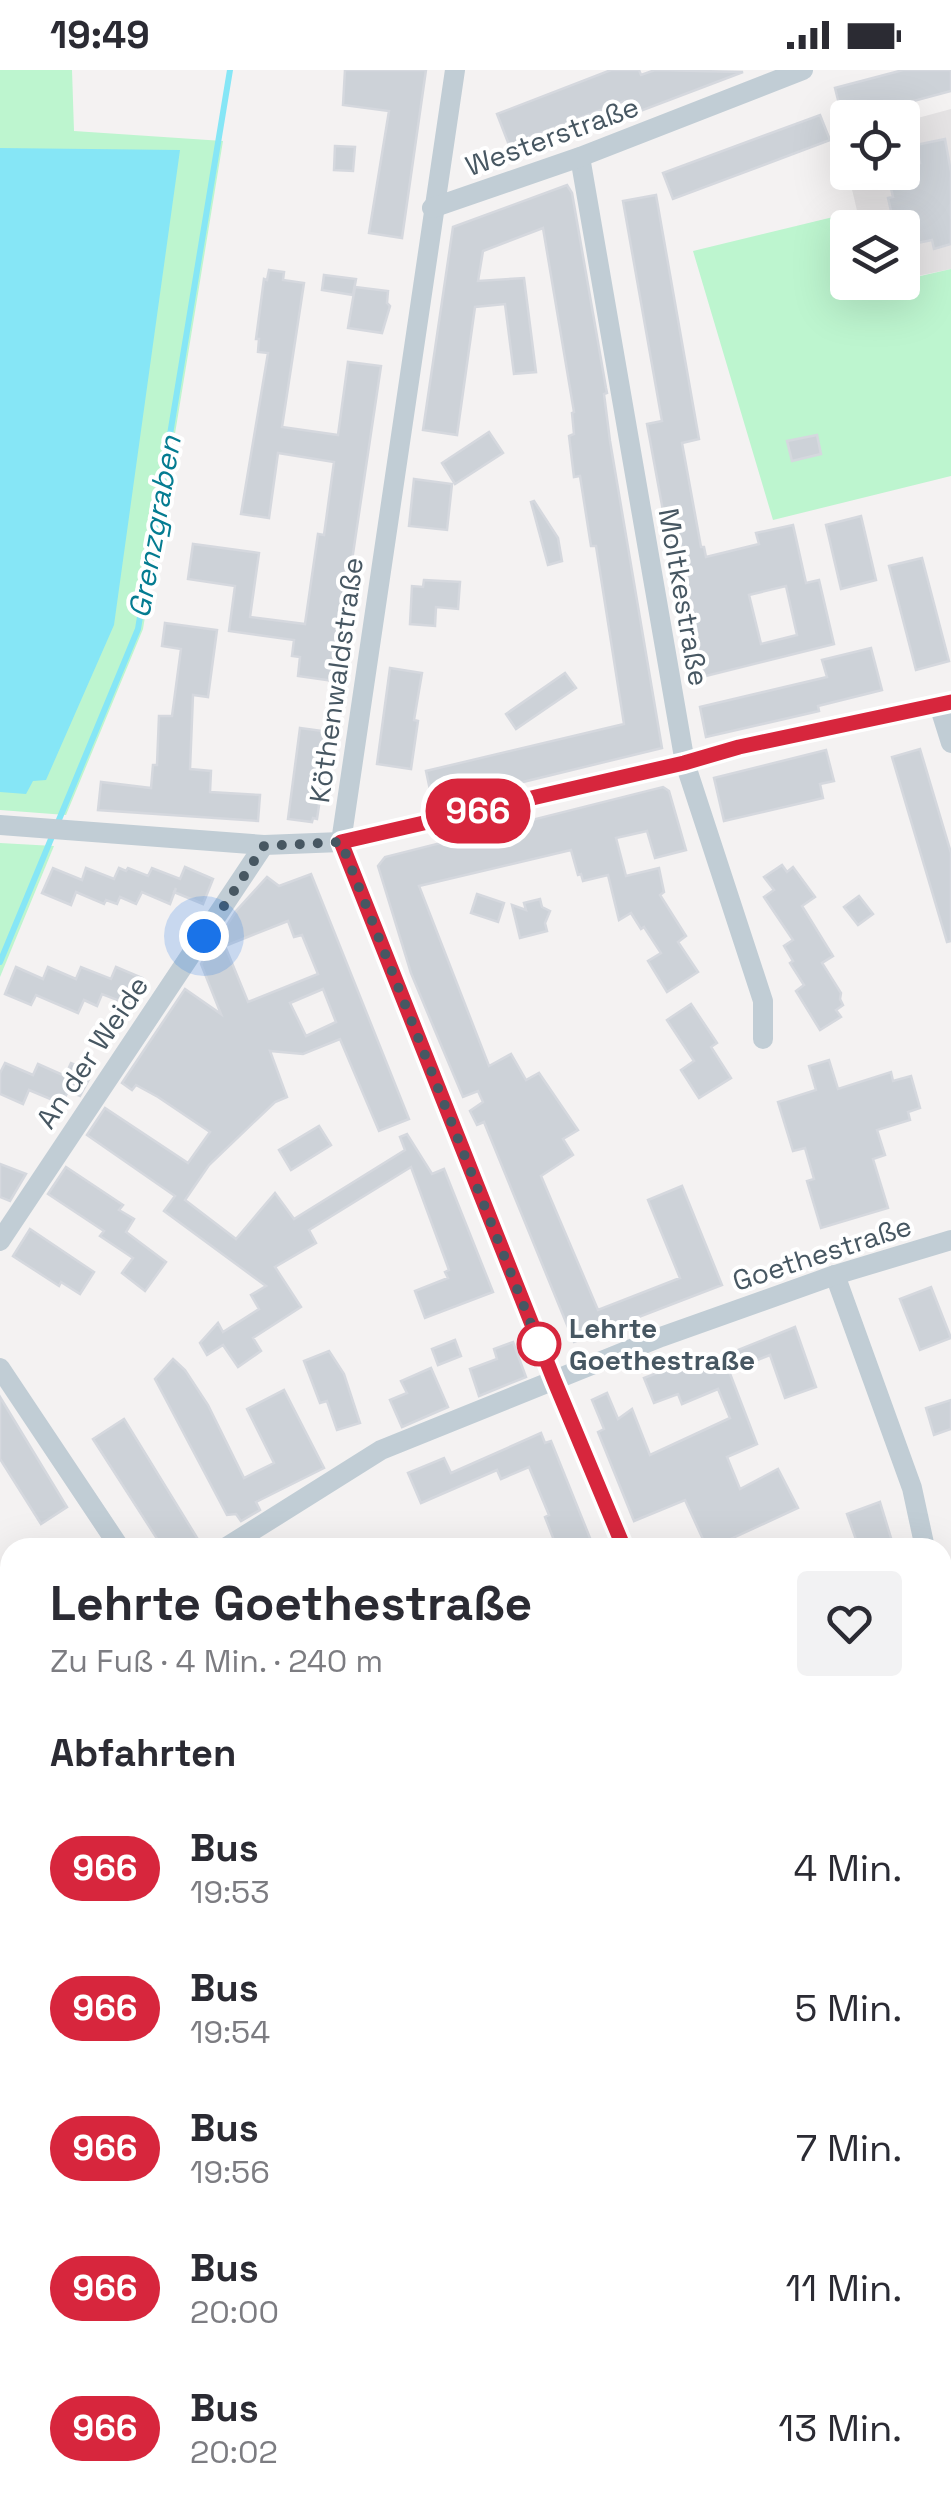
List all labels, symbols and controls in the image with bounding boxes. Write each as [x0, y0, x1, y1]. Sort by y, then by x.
text: 19:49 [50, 11, 150, 59]
street label: Westerstraße [460, 88, 644, 184]
map controls [830, 100, 920, 300]
button: locate [830, 100, 920, 190]
button: layers [830, 210, 920, 300]
water label: Grenzgraben [119, 432, 190, 621]
street label: Moltkestraße [651, 505, 717, 689]
street label: Köthenwaldstraße [301, 555, 371, 805]
line badge: 966 [420, 778, 536, 844]
text: 966 [446, 789, 510, 833]
your location [179, 911, 229, 961]
street label: An der Weide [28, 969, 156, 1135]
street label: Goethestraße [728, 1207, 916, 1299]
place label: Lehrte Goethestraße [569, 1310, 755, 1378]
marker: Lehrte Goethestraße [518, 1323, 560, 1365]
button: heart [797, 1571, 902, 1676]
text: Lehrte Goethestraße [50, 1573, 532, 1634]
text: Zu Fuß · 4 Min. · 240 m [50, 1641, 383, 1681]
text: Abfahrten [50, 1729, 236, 1777]
text: Bus [190, 1824, 259, 1872]
text: 4 Min. [793, 1844, 902, 1892]
text: 966 [73, 1846, 137, 1890]
text: 19:53 [190, 1872, 270, 1912]
text: Bus [190, 1964, 259, 2012]
text: 5 Min. [794, 1984, 902, 2032]
text: 966 [73, 1986, 137, 2030]
text: 19:54 [190, 2012, 270, 2052]
text: Bus [190, 2104, 259, 2152]
text: 7 Min. [796, 2124, 902, 2172]
text: 966 [73, 2126, 137, 2170]
text: 19:56 [190, 2152, 270, 2192]
text: Bus [190, 2244, 259, 2292]
text: 11 Min. [785, 2264, 902, 2312]
text: 966 [73, 2266, 137, 2310]
text: 20:00 [190, 2292, 279, 2332]
text: Bus [190, 2384, 259, 2432]
text: 13 Min. [778, 2404, 902, 2452]
text: 966 [73, 2406, 137, 2450]
text: 20:02 [190, 2432, 278, 2472]

